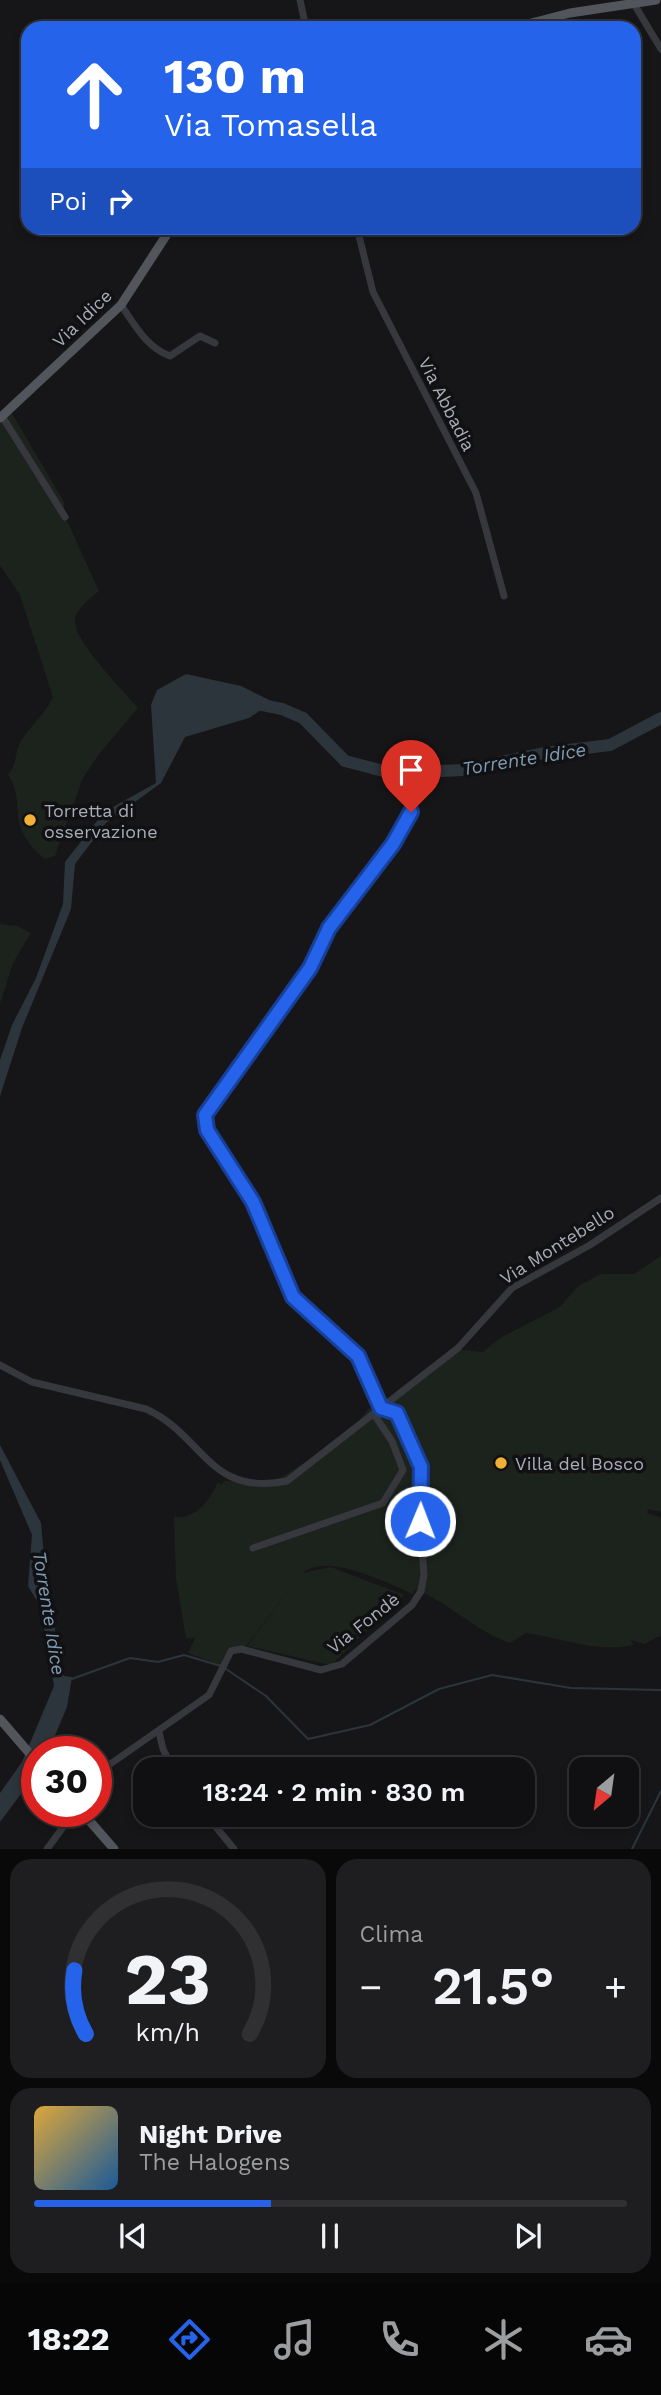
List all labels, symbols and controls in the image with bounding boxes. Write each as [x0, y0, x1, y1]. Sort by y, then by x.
text: 130 m [164, 47, 306, 105]
icon: ahead [49, 49, 140, 140]
text: Via Tomasella [164, 106, 377, 144]
icon: right [101, 182, 139, 220]
text: Poi [49, 186, 87, 216]
street label: Via Idice [48, 285, 116, 351]
street label: Via Abbadia [414, 354, 480, 454]
water label: Torrente Idice [460, 738, 588, 780]
pin [381, 740, 441, 812]
icon: arrive [392, 751, 430, 789]
place label: Torretta di osservazione [44, 800, 158, 842]
marker: Torretta di osservazione [22, 812, 38, 828]
street label: Via Montebello [496, 1201, 618, 1289]
place label: Villa del Bosco [515, 1453, 644, 1474]
marker: Villa del Bosco [493, 1455, 509, 1471]
position arrow [383, 1484, 457, 1558]
water label: Torrente Idice [28, 1549, 70, 1677]
street label: Via Fondè [323, 1588, 403, 1658]
speed limit sign: 30 [21, 1736, 112, 1827]
north arrow [569, 1757, 639, 1827]
map controls [569, 1757, 639, 1827]
text: 18:24 · 2 min · 830 m [203, 1777, 465, 1807]
text: Clima [360, 1921, 423, 1948]
text: 23 [124, 1937, 211, 2023]
text: 21.5° [432, 1956, 554, 2017]
text: − [360, 1965, 382, 2009]
text: + [604, 1965, 627, 2009]
text: km/h [136, 2018, 200, 2047]
text: Night Drive [139, 2119, 282, 2149]
text: The Halogens [139, 2149, 290, 2176]
icon: previous [114, 2217, 152, 2255]
icon: pause [311, 2217, 349, 2255]
icon: next [509, 2217, 547, 2255]
icon: directions [165, 2315, 214, 2364]
icon: music [270, 2315, 319, 2364]
icon: phone [375, 2315, 424, 2364]
icon: climate [479, 2315, 528, 2364]
icon: car [584, 2315, 633, 2364]
text: 18:22 [28, 2320, 110, 2358]

